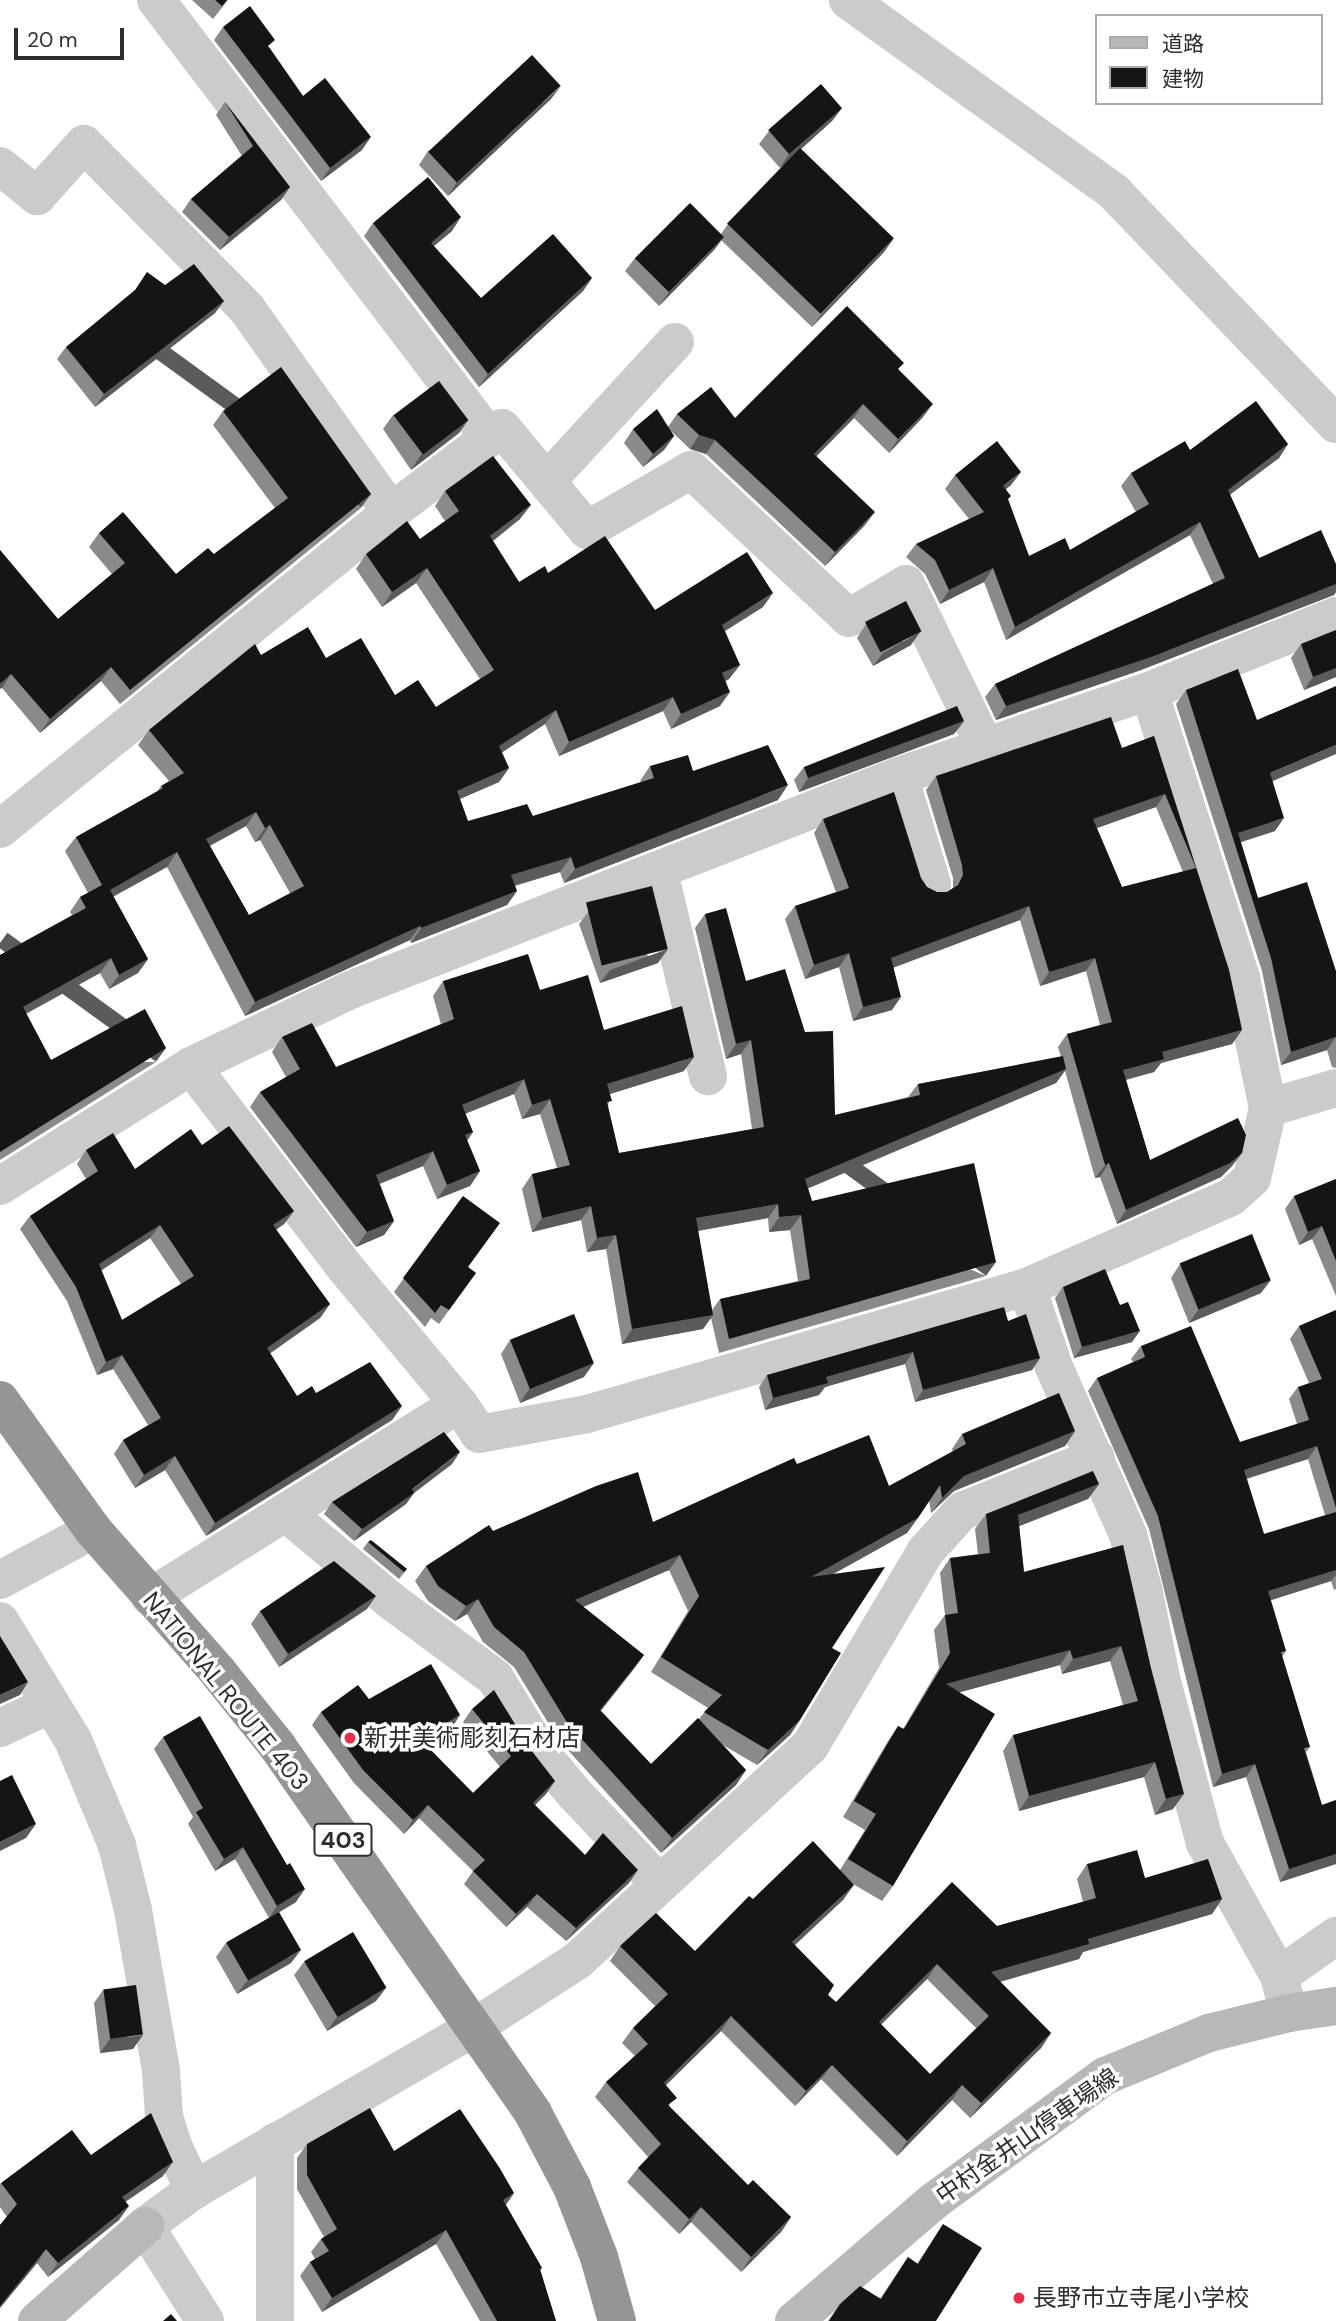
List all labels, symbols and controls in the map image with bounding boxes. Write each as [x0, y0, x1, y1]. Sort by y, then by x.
scale bar [18, 14, 128, 58]
legend [1094, 14, 1322, 105]
text: 20 m [27, 26, 78, 54]
text: 道路 [1162, 30, 1204, 58]
text: 建物 [1162, 65, 1204, 93]
street label: NATIONAL ROUTE 403 [137, 1586, 315, 1796]
place label: 新井美術彫刻石材店 [364, 1724, 580, 1752]
marker: 新井美術彫刻石材店 [342, 1730, 358, 1746]
road number: 403 [313, 1820, 373, 1859]
street label: 中村金井山停車場線 [930, 2062, 1124, 2210]
place label: 長野市立寺尾小学校 [1033, 2284, 1249, 2312]
marker: 長野市立寺尾小学校 [1011, 2290, 1027, 2306]

